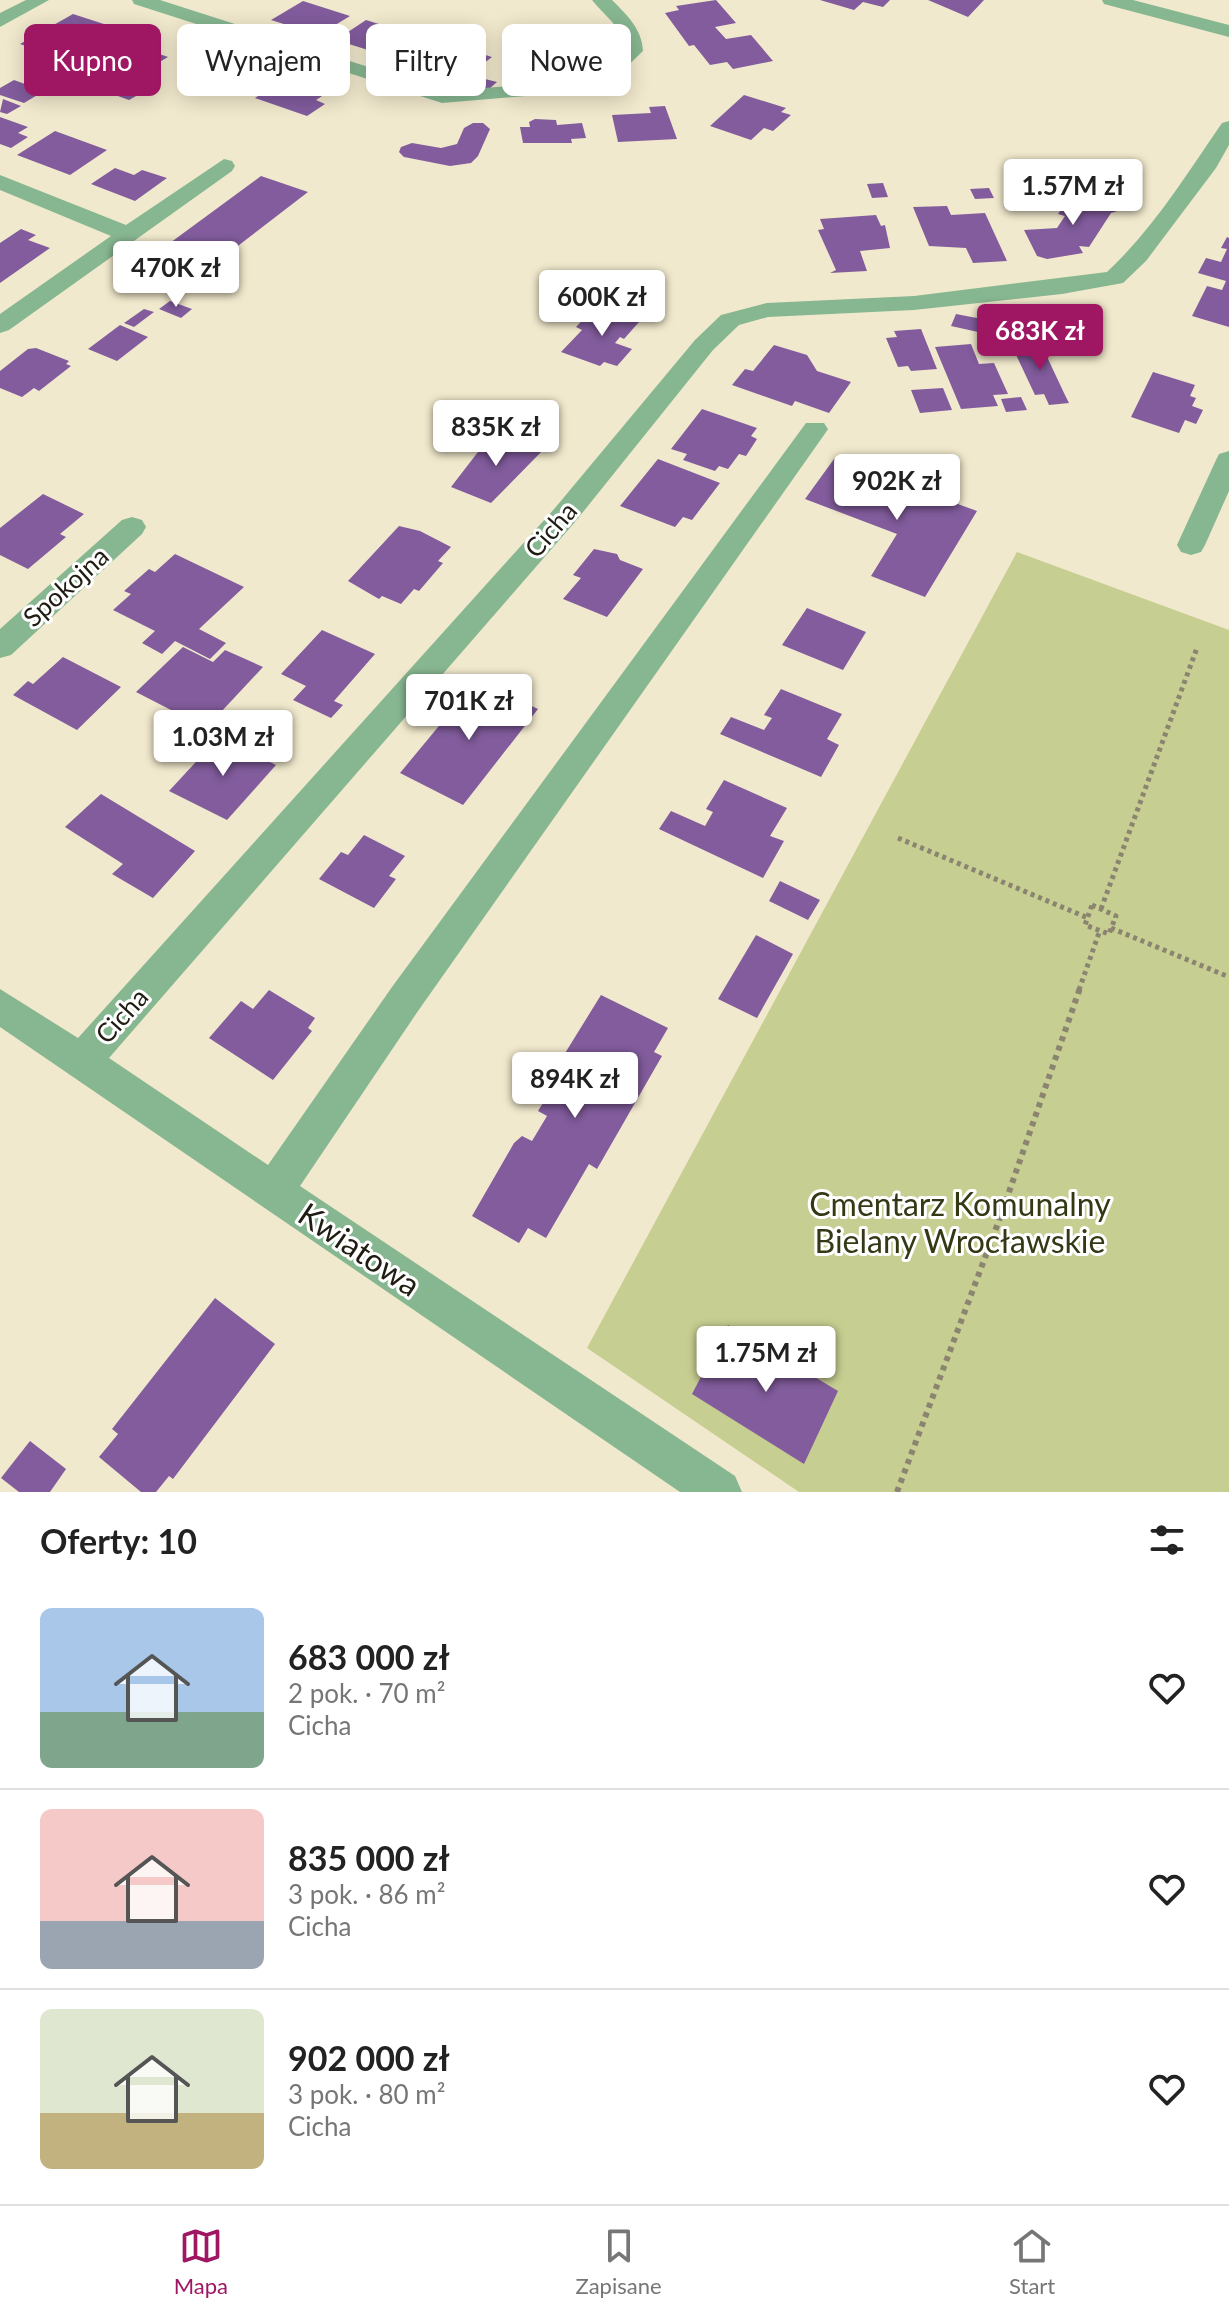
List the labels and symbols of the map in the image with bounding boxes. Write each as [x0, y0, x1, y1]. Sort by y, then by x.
pin: 1.57M zł [990, 159, 1156, 227]
pin: 470K zł [102, 241, 250, 309]
pin: 600K zł [528, 270, 676, 338]
pin: 683K zł [966, 304, 1114, 372]
pin: 835K zł [422, 400, 570, 468]
pin: 902K zł [823, 454, 971, 522]
street label: Cicha [517, 495, 583, 564]
street label: Spokojna [16, 540, 115, 633]
pin: 701K zł [395, 674, 543, 742]
pin: 1.03M zł [140, 710, 306, 778]
street label: Cicha [88, 981, 154, 1050]
pin: 894K zł [501, 1052, 649, 1120]
park label: Cmentarz Komunalny Bielany Wrocławskie [809, 1184, 1111, 1260]
street label: Kwiatowa [291, 1194, 428, 1304]
pin: 1.75M zł [683, 1326, 849, 1394]

